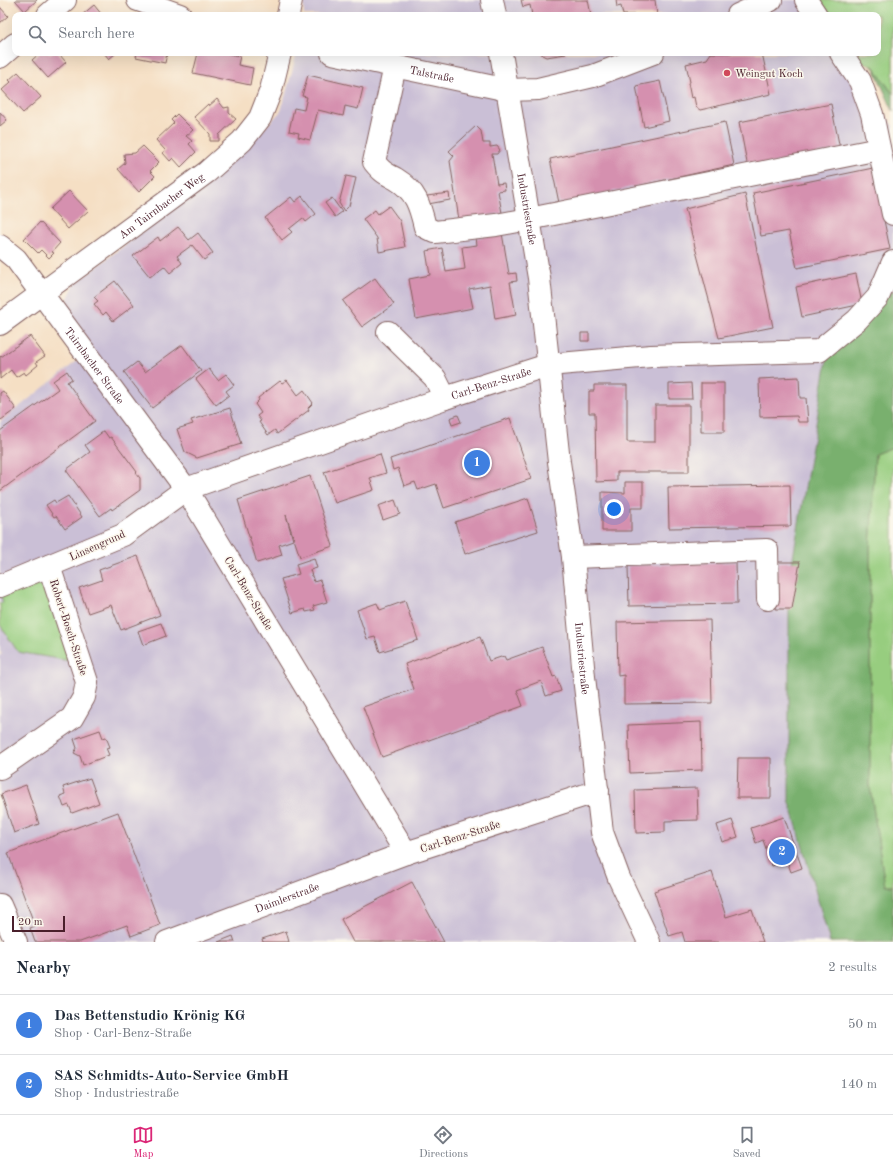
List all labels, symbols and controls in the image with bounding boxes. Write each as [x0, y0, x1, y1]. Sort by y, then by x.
search box [12, 12, 881, 56]
icon: search [26, 23, 48, 45]
text: Search here [58, 27, 135, 42]
street label: Talstraße [408, 65, 455, 85]
marker: Weingut Koch [722, 68, 732, 78]
place label: Weingut Koch [735, 69, 803, 80]
street label: Am Tairnbacher Weg [117, 172, 207, 242]
street label: Industriestraße [514, 172, 537, 246]
street label: Tairnbacher Straße [62, 326, 125, 407]
street label: Carl-Benz-Straße [450, 367, 533, 403]
pin: 1 [464, 448, 490, 478]
your location [604, 499, 624, 519]
street label: Linsengrund [68, 529, 128, 564]
street label: Carl-Benz-Straße [222, 555, 274, 632]
street label: Robert-Bosch-Straße [47, 578, 88, 677]
street label: Industriestraße [572, 622, 590, 695]
street label: Carl-Benz-Straße [419, 819, 502, 856]
pin: 2 [769, 837, 795, 867]
street label: Daimlerstraße [254, 882, 321, 916]
scale bar [12, 914, 65, 933]
text: 20 m [18, 917, 43, 928]
text: Nearby [16, 960, 71, 977]
text: 2 results [828, 961, 877, 974]
text: Das Bettenstudio Krönig KG [54, 1009, 245, 1024]
text: 1 [25, 1018, 33, 1031]
text: 50 m [848, 1018, 877, 1031]
text: Shop · Carl-Benz-Straße [54, 1027, 192, 1040]
text: SAS Schmidts-Auto-Service GmbH [54, 1069, 289, 1084]
text: 2 [25, 1078, 33, 1091]
text: 140 m [840, 1078, 877, 1091]
text: Shop · Industriestraße [54, 1087, 179, 1100]
tab: Map [132, 1124, 154, 1162]
tab: Directions [419, 1124, 468, 1162]
tab: Saved [733, 1124, 761, 1162]

